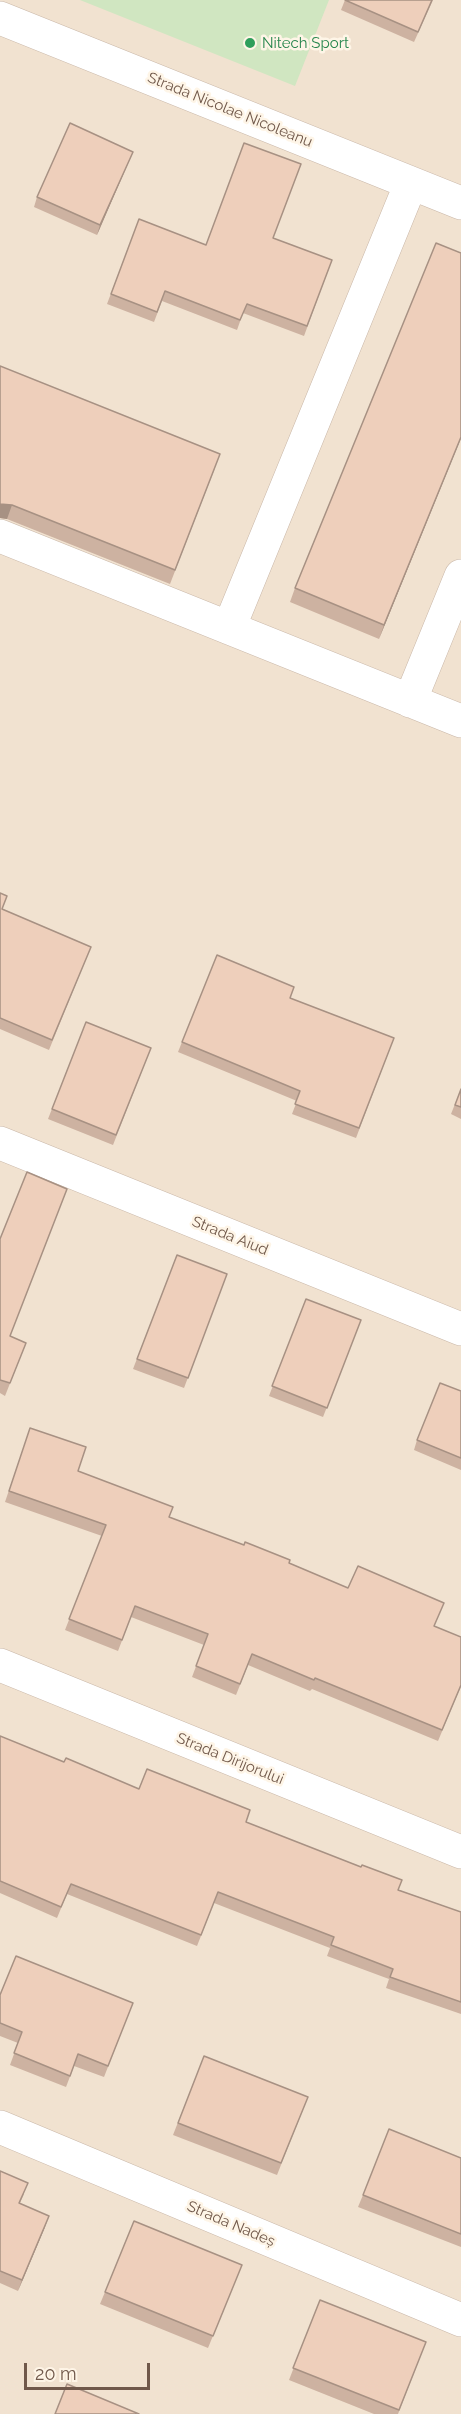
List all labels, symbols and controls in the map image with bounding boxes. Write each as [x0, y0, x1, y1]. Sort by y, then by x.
place label: Nitech Sport [262, 34, 349, 52]
marker: Nitech Sport [243, 36, 257, 50]
street label: Strada Nicolae Nicoleanu [145, 69, 315, 151]
street label: Strada Aiud [189, 1213, 271, 1259]
street label: Strada Dirijorului [174, 1729, 286, 1789]
street label: Strada Nadeș [184, 2197, 278, 2251]
scale bar [27, 2351, 153, 2389]
text: 20 m [35, 2363, 77, 2384]

